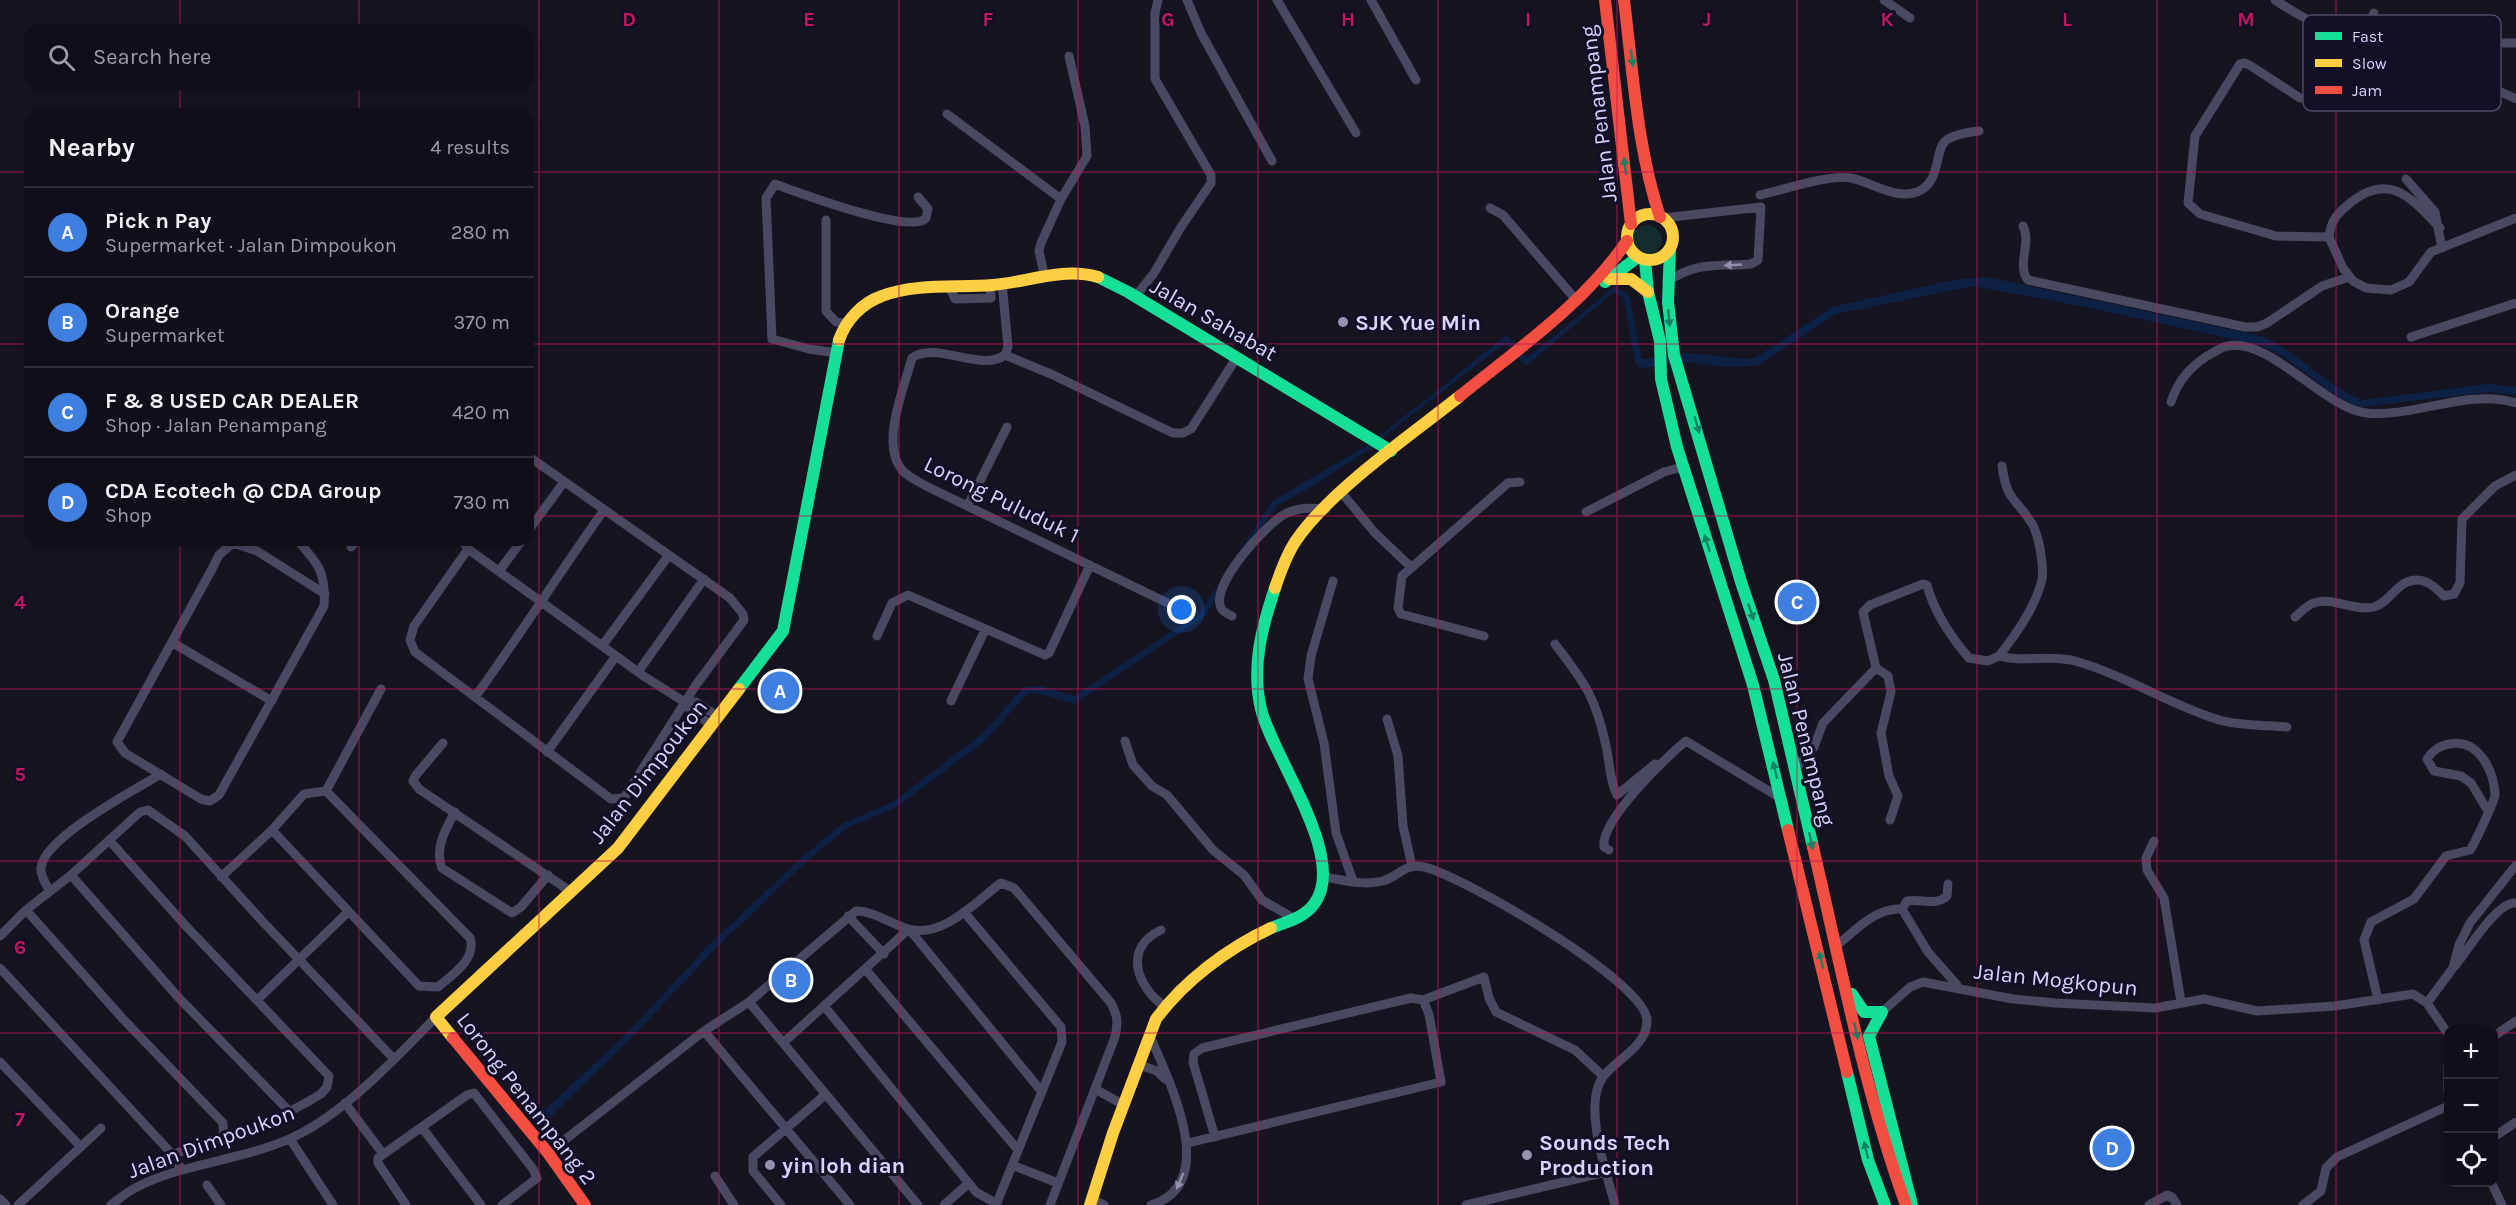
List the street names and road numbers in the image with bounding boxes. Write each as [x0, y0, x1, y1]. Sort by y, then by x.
street label: Jalan Penampang [1575, 23, 1623, 204]
street label: Jalan Sahabat [1146, 273, 1281, 367]
street label: Lorong Puluduk 1 [920, 451, 1083, 549]
street label: Jalan Penampang [1772, 650, 1840, 829]
street label: Jalan Dimpoukon [585, 695, 713, 849]
street label: Jalan Mogkopun [1973, 958, 2139, 1002]
street label: Lorong Penampang 2 [451, 1007, 601, 1190]
street label: Jalan Dimpoukon [125, 1100, 298, 1184]

